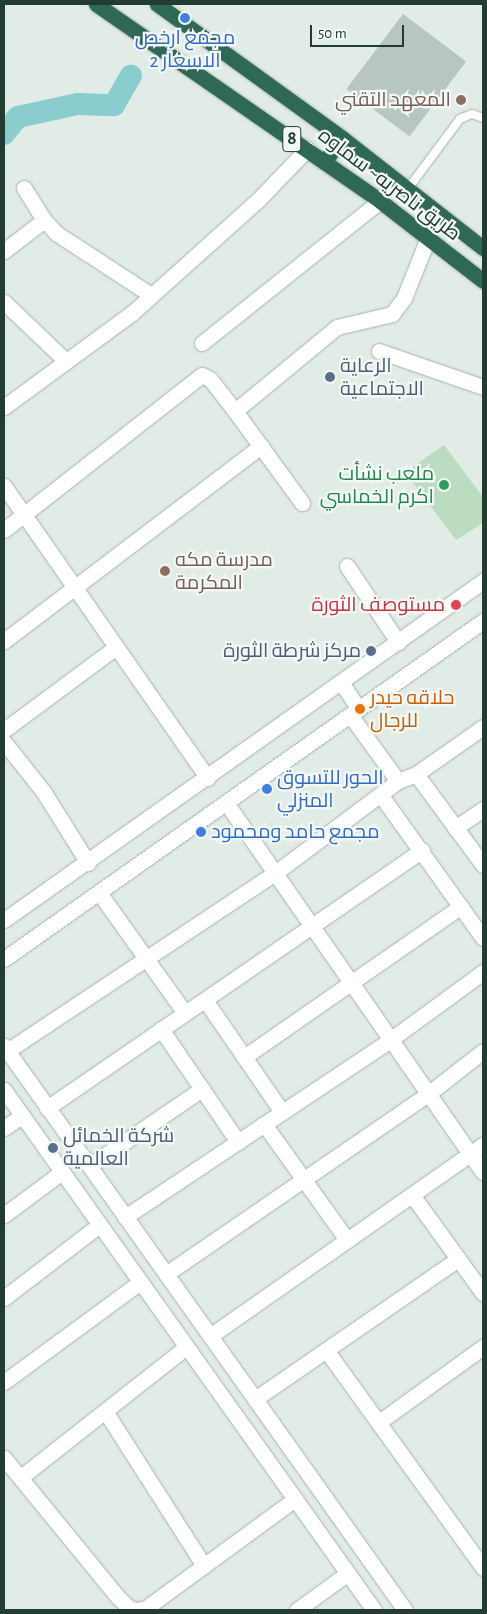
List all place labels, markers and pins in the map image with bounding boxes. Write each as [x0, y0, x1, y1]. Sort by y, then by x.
marker: مجمع ارخص الاسعار 2 [179, 12, 191, 24]
place label: مجمع ارخص الاسعار 2 [135, 26, 235, 73]
place label: المعهد التقني [335, 88, 451, 112]
marker: المعهد التقني [455, 94, 467, 106]
place label: الرعاية الاجتماعية [340, 354, 424, 401]
marker: الرعاية الاجتماعية [324, 371, 336, 383]
place label: ملعب نشأت اكرم الخماسي [320, 462, 434, 509]
marker: ملعب نشأت اكرم الخماسي [438, 479, 450, 491]
place label: مدرسة مكه المكرمة [175, 548, 273, 595]
marker: مدرسة مكه المكرمة [159, 565, 171, 577]
place label: مستوصف الثورة [311, 593, 445, 617]
marker: مستوصف الثورة [449, 598, 463, 612]
place label: مركز شرطة الثورة [223, 639, 361, 663]
marker: مركز شرطة الثورة [365, 645, 377, 657]
place label: حلاقه حيدر للرجال [370, 686, 454, 733]
marker: حلاقه حيدر للرجال [354, 703, 366, 715]
place label: الحور للتسوق المنزلي [277, 766, 384, 813]
marker: الحور للتسوق المنزلي [261, 783, 273, 795]
place label: مجمع حامد ومحمود [211, 820, 380, 844]
marker: مجمع حامد ومحمود [195, 826, 207, 838]
place label: شركة الخمائل العالمية [63, 1124, 174, 1171]
marker: شركة الخمائل العالمية [47, 1142, 59, 1154]

